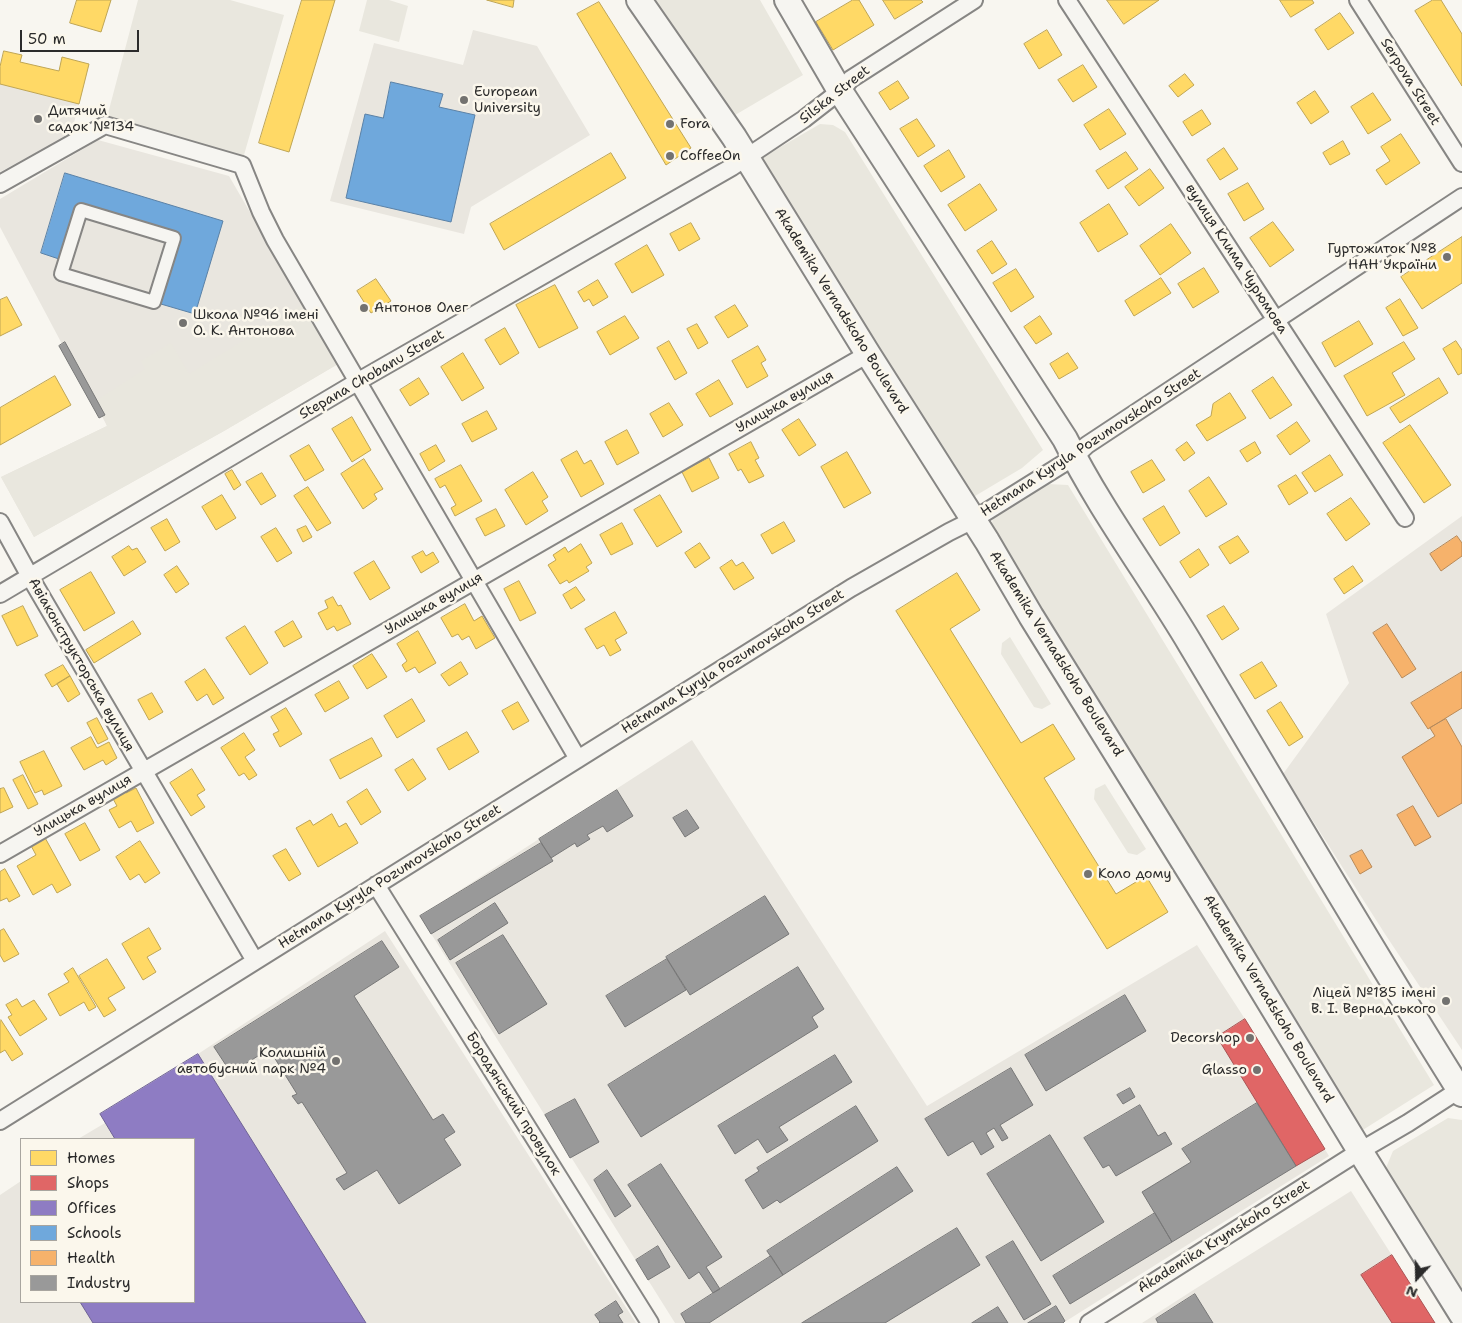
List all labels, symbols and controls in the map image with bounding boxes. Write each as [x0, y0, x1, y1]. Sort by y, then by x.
scale bar [22, 20, 141, 52]
text: 50 m [28, 29, 66, 49]
street label: Serpova Street [1376, 35, 1444, 129]
street label: Silska Street [796, 62, 874, 128]
place label: European University [474, 84, 541, 116]
marker: European University [458, 94, 470, 106]
place label: Дитячий садок №134 [48, 103, 134, 136]
marker: Дитячий садок №134 [32, 113, 44, 125]
place label: Fora [680, 116, 710, 132]
marker: Fora [664, 118, 676, 130]
place label: CoffeeOn [680, 148, 741, 164]
marker: CoffeeOn [664, 150, 676, 162]
street label: вулиця Клима Чурюмова [1181, 181, 1291, 337]
street label: Akademika Vernadskoho Boulevard [770, 205, 912, 417]
place label: Гуртожиток №8 НАН України [1328, 241, 1437, 274]
marker: Гуртожиток №8 НАН України [1441, 251, 1453, 263]
place label: Антонов Олег [374, 300, 468, 316]
marker: Антонов Олег [358, 302, 370, 314]
place label: Школа №96 імені О. К. Антонова [193, 307, 319, 340]
marker: Школа №96 імені О. К. Антонова [177, 317, 189, 329]
street label: Stepana Chobanu Street [297, 327, 447, 423]
street label: Hetmana Kyryla Pozumovskoho Street [978, 365, 1204, 521]
street label: Улицька вулиця [733, 367, 837, 437]
street label: Akademika Vernadskoho Boulevard [985, 548, 1127, 760]
street label: Улицька вулиця [382, 569, 486, 639]
street label: Авіаконструкторська вулиця [24, 575, 138, 755]
street label: Hetmana Kyryla Pozumovskoho Street [619, 586, 847, 738]
street label: Улицька вулиця [31, 771, 135, 841]
street label: Hetmana Kyryla Pozumovskoho Street [276, 801, 504, 953]
place label: Коло дому [1098, 866, 1171, 882]
marker: Коло дому [1082, 868, 1094, 880]
street label: Akademika Vernadskoho Boulevard [1199, 892, 1337, 1106]
place label: Ліцей №185 імені В. І. Вернадського [1311, 985, 1436, 1018]
marker: Ліцей №185 імені В. І. Вернадського [1440, 995, 1452, 1007]
street label: Бородянський провулок [462, 1029, 564, 1179]
place label: Decorshop [1170, 1030, 1240, 1046]
marker: Decorshop [1244, 1032, 1256, 1044]
place label: Колишній автобусний парк №4 [177, 1045, 326, 1078]
marker: Колишній автобусний парк №4 [330, 1055, 342, 1067]
place label: Glasso [1202, 1062, 1247, 1078]
marker: Glasso [1251, 1064, 1263, 1076]
legend [20, 1138, 195, 1303]
text: Homes [67, 1148, 115, 1168]
text: Shops [67, 1173, 109, 1193]
street label: Akademika Krymskoho Street [1135, 1177, 1313, 1297]
text: Offices [67, 1198, 116, 1218]
text: Schools [67, 1223, 122, 1243]
text: Health [67, 1248, 115, 1268]
north arrow [1392, 1253, 1442, 1303]
text: Industry [67, 1273, 131, 1293]
text: N [1403, 1282, 1420, 1302]

